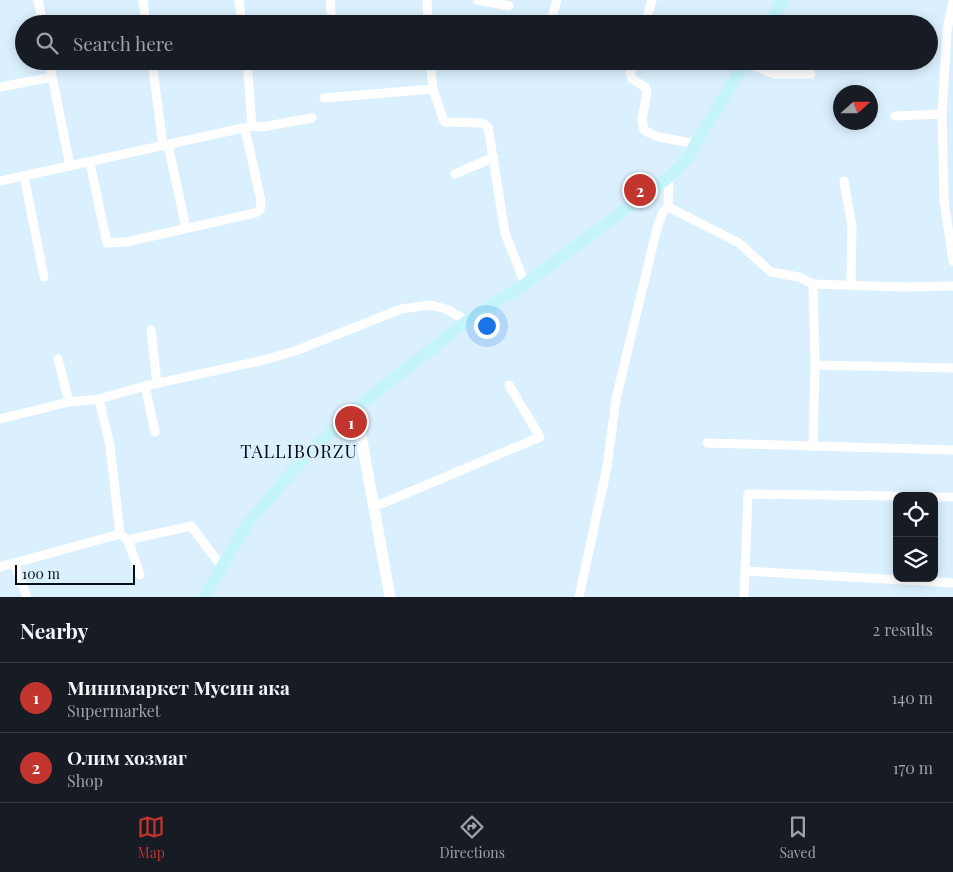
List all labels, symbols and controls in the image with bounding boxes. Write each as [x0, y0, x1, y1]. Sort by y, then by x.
search box [15, 15, 938, 70]
icon: search [33, 29, 61, 57]
text: Search here [73, 30, 173, 56]
north arrow [833, 85, 878, 130]
pin: 2 [624, 171, 656, 209]
your location [474, 313, 500, 339]
pin: 1 [335, 403, 367, 441]
district label: TALLIBORZU [240, 439, 358, 463]
map controls [893, 492, 938, 582]
button: locate [893, 492, 938, 537]
button: layers [893, 537, 938, 582]
scale bar [15, 562, 135, 585]
text: 100 m [22, 564, 60, 583]
text: Nearby [20, 616, 89, 644]
text: 2 results [873, 619, 933, 640]
text: Минимаркет Мусин ака [67, 674, 290, 700]
text: 1 [33, 687, 39, 708]
text: 140 m [891, 687, 933, 708]
text: Supermarket [67, 700, 161, 721]
text: Олим хозмаг [67, 744, 187, 770]
text: 2 [32, 757, 40, 778]
text: 170 m [893, 757, 933, 778]
text: Shop [67, 770, 103, 791]
tab: Map [137, 813, 165, 862]
tab: Directions [440, 813, 505, 862]
tab: Saved [779, 813, 816, 862]

